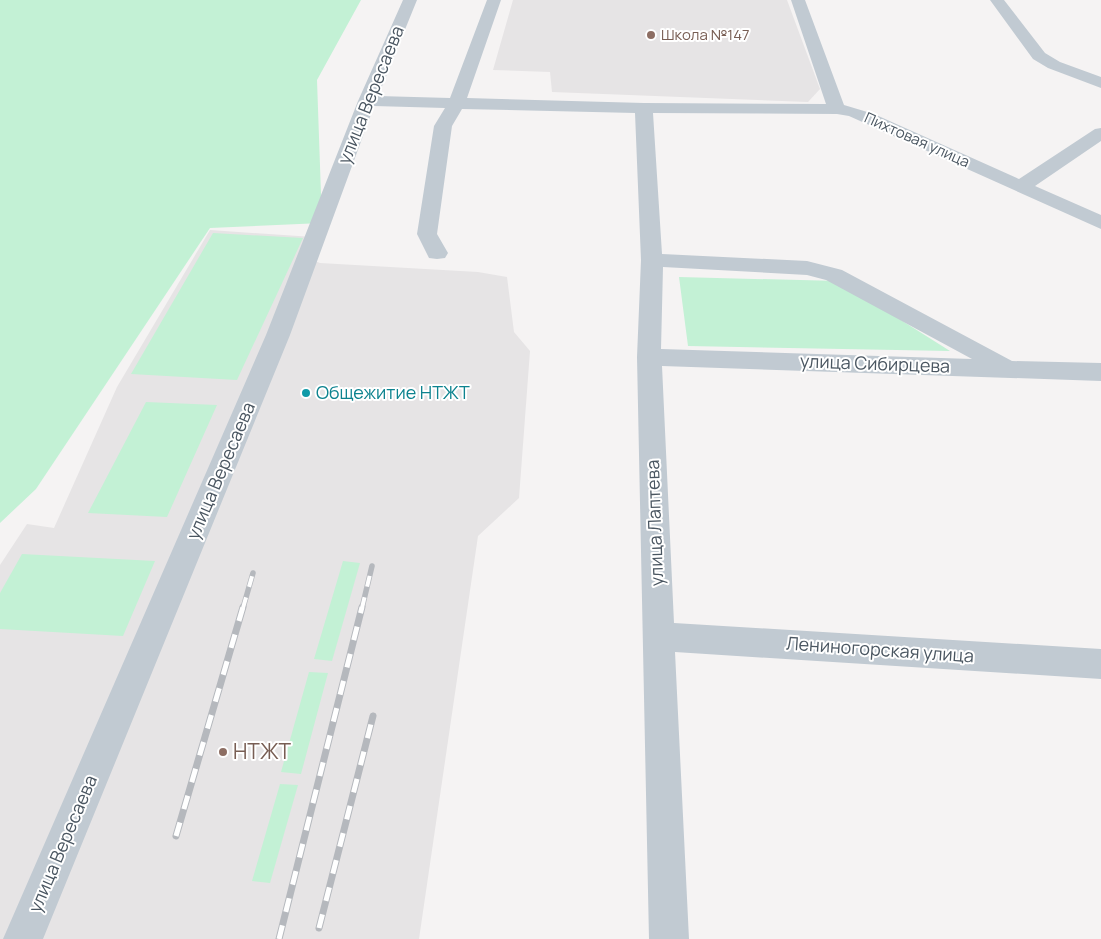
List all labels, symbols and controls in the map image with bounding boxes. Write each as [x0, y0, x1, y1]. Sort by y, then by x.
street label: улица Вересаева [331, 22, 409, 167]
place label: Школа №147 [661, 24, 750, 45]
marker: Школа №147 [645, 29, 657, 41]
street label: Пихтовая улица [861, 107, 973, 172]
street label: улица Сибирцева [800, 348, 951, 378]
place label: Общежитие НТЖТ [316, 380, 470, 404]
marker: Общежитие НТЖТ [300, 387, 312, 399]
street label: улица Вересаева [180, 398, 260, 543]
street label: улица Лаптева [640, 459, 668, 587]
street label: Лениногорская улица [785, 630, 975, 668]
place label: НТЖТ [233, 737, 292, 765]
marker: НТЖТ [217, 746, 229, 758]
street label: улица Вересаева [22, 771, 102, 916]

